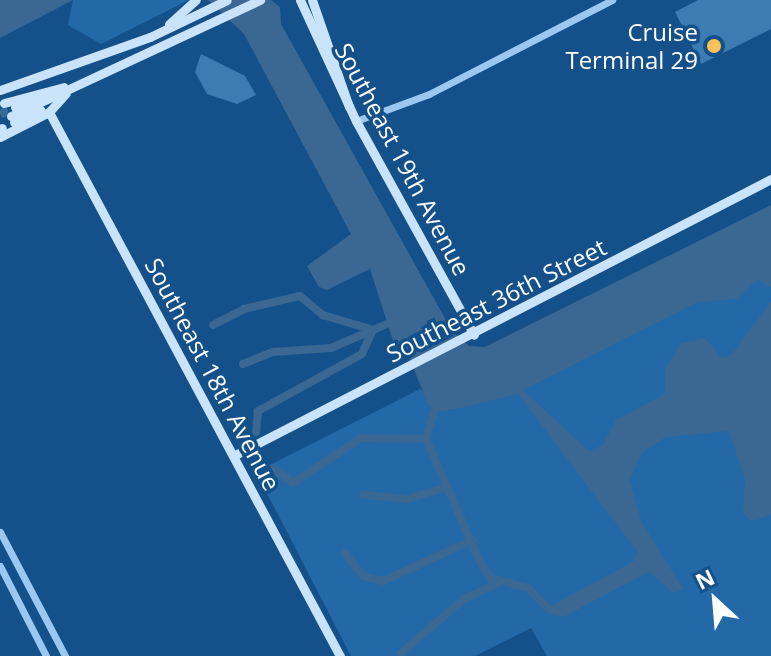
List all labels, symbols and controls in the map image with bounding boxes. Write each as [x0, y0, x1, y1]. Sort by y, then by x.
place label: Cruise Terminal 29 [565, 18, 698, 74]
marker: Cruise Terminal 29 [705, 37, 723, 55]
street label: Southeast 19th Avenue [329, 38, 477, 280]
street label: Southeast 36th Street [381, 232, 611, 368]
street label: Southeast 18th Avenue [139, 253, 287, 495]
north arrow [675, 560, 755, 640]
text: N [690, 561, 719, 596]

